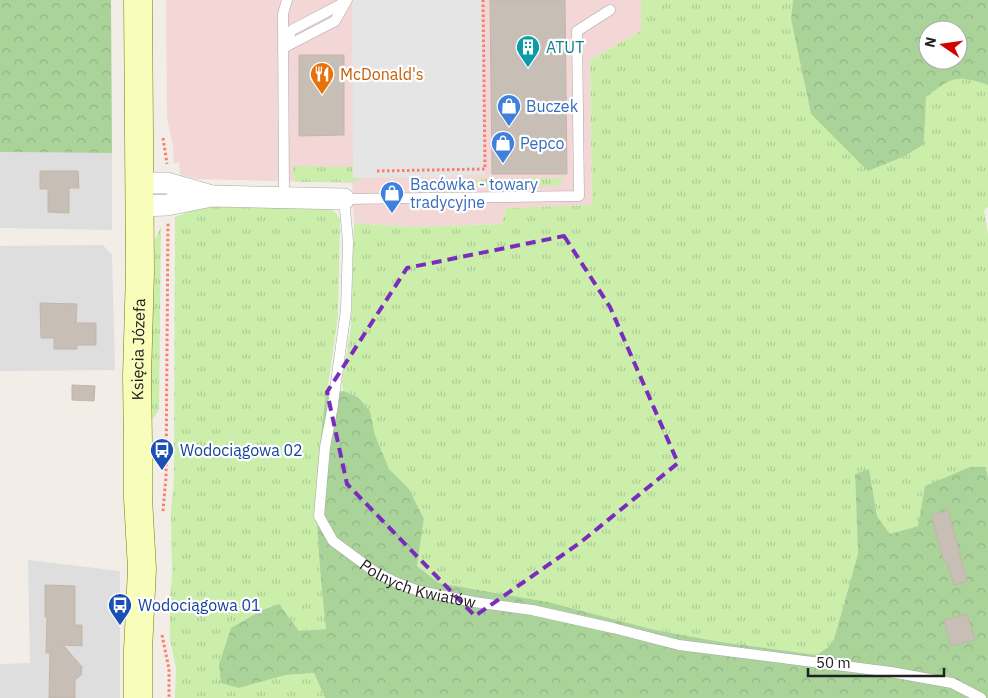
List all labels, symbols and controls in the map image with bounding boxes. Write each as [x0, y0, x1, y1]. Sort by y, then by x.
north arrow [918, 20, 968, 70]
building icon: ATUT [515, 34, 541, 68]
text: N [920, 35, 940, 49]
place label: ATUT [546, 37, 584, 57]
restaurant icon: McDonald's [309, 61, 335, 95]
place label: McDonald's [340, 64, 424, 84]
shop icon: Buczek [496, 93, 522, 127]
place label: Buczek [526, 96, 579, 116]
shop icon: Pepco [490, 130, 516, 164]
place label: Pepco [520, 133, 564, 153]
place label: Bacówka - towary tradycyjne [410, 174, 538, 212]
shop icon: Bacówka - towary tradycyjne [379, 180, 405, 214]
street label: Księcia Józefa [127, 297, 149, 400]
bus stop icon: Wodociągowa 02 [149, 437, 175, 471]
place label: Wodociągowa 02 [180, 440, 303, 460]
street label: Polnych Kwiatów [356, 554, 478, 612]
bus stop icon: Wodociągowa 01 [107, 592, 133, 626]
place label: Wodociągowa 01 [138, 595, 261, 615]
scale bar [808, 646, 944, 678]
text: 50 m [816, 653, 851, 672]

